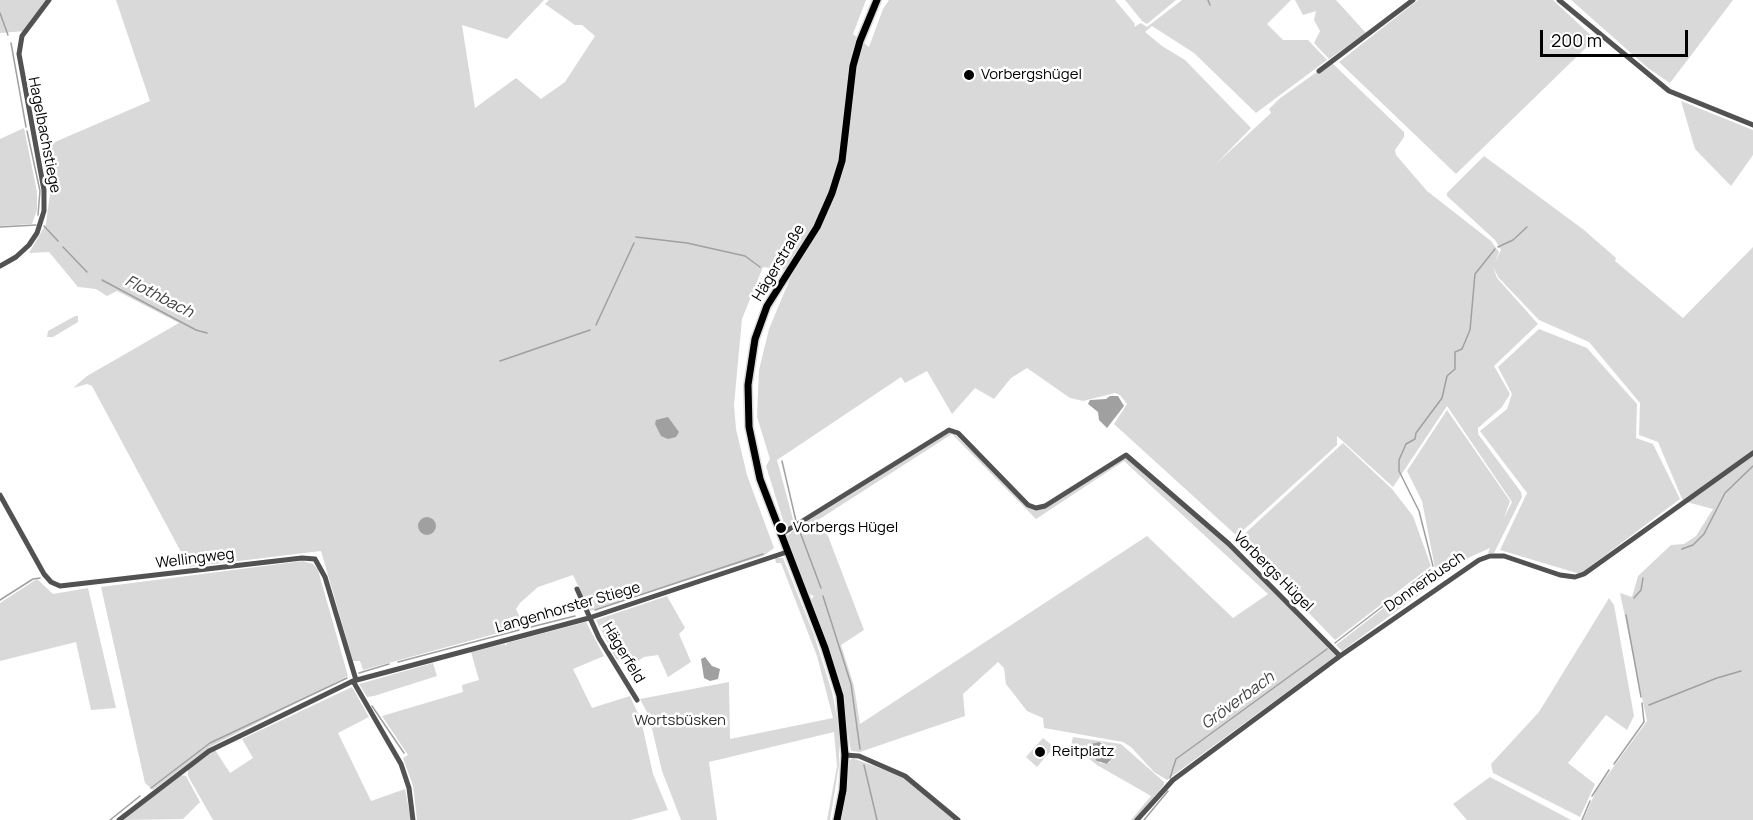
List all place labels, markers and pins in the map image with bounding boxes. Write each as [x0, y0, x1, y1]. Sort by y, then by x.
place label: Vorbergshügel [981, 66, 1082, 84]
marker: Vorbergshügel [962, 68, 976, 82]
place label: Vorbergs Hügel [793, 519, 898, 537]
marker: Vorbergs Hügel [774, 521, 788, 535]
place label: Reitplatz [1052, 743, 1114, 761]
marker: Reitplatz [1033, 745, 1047, 759]

